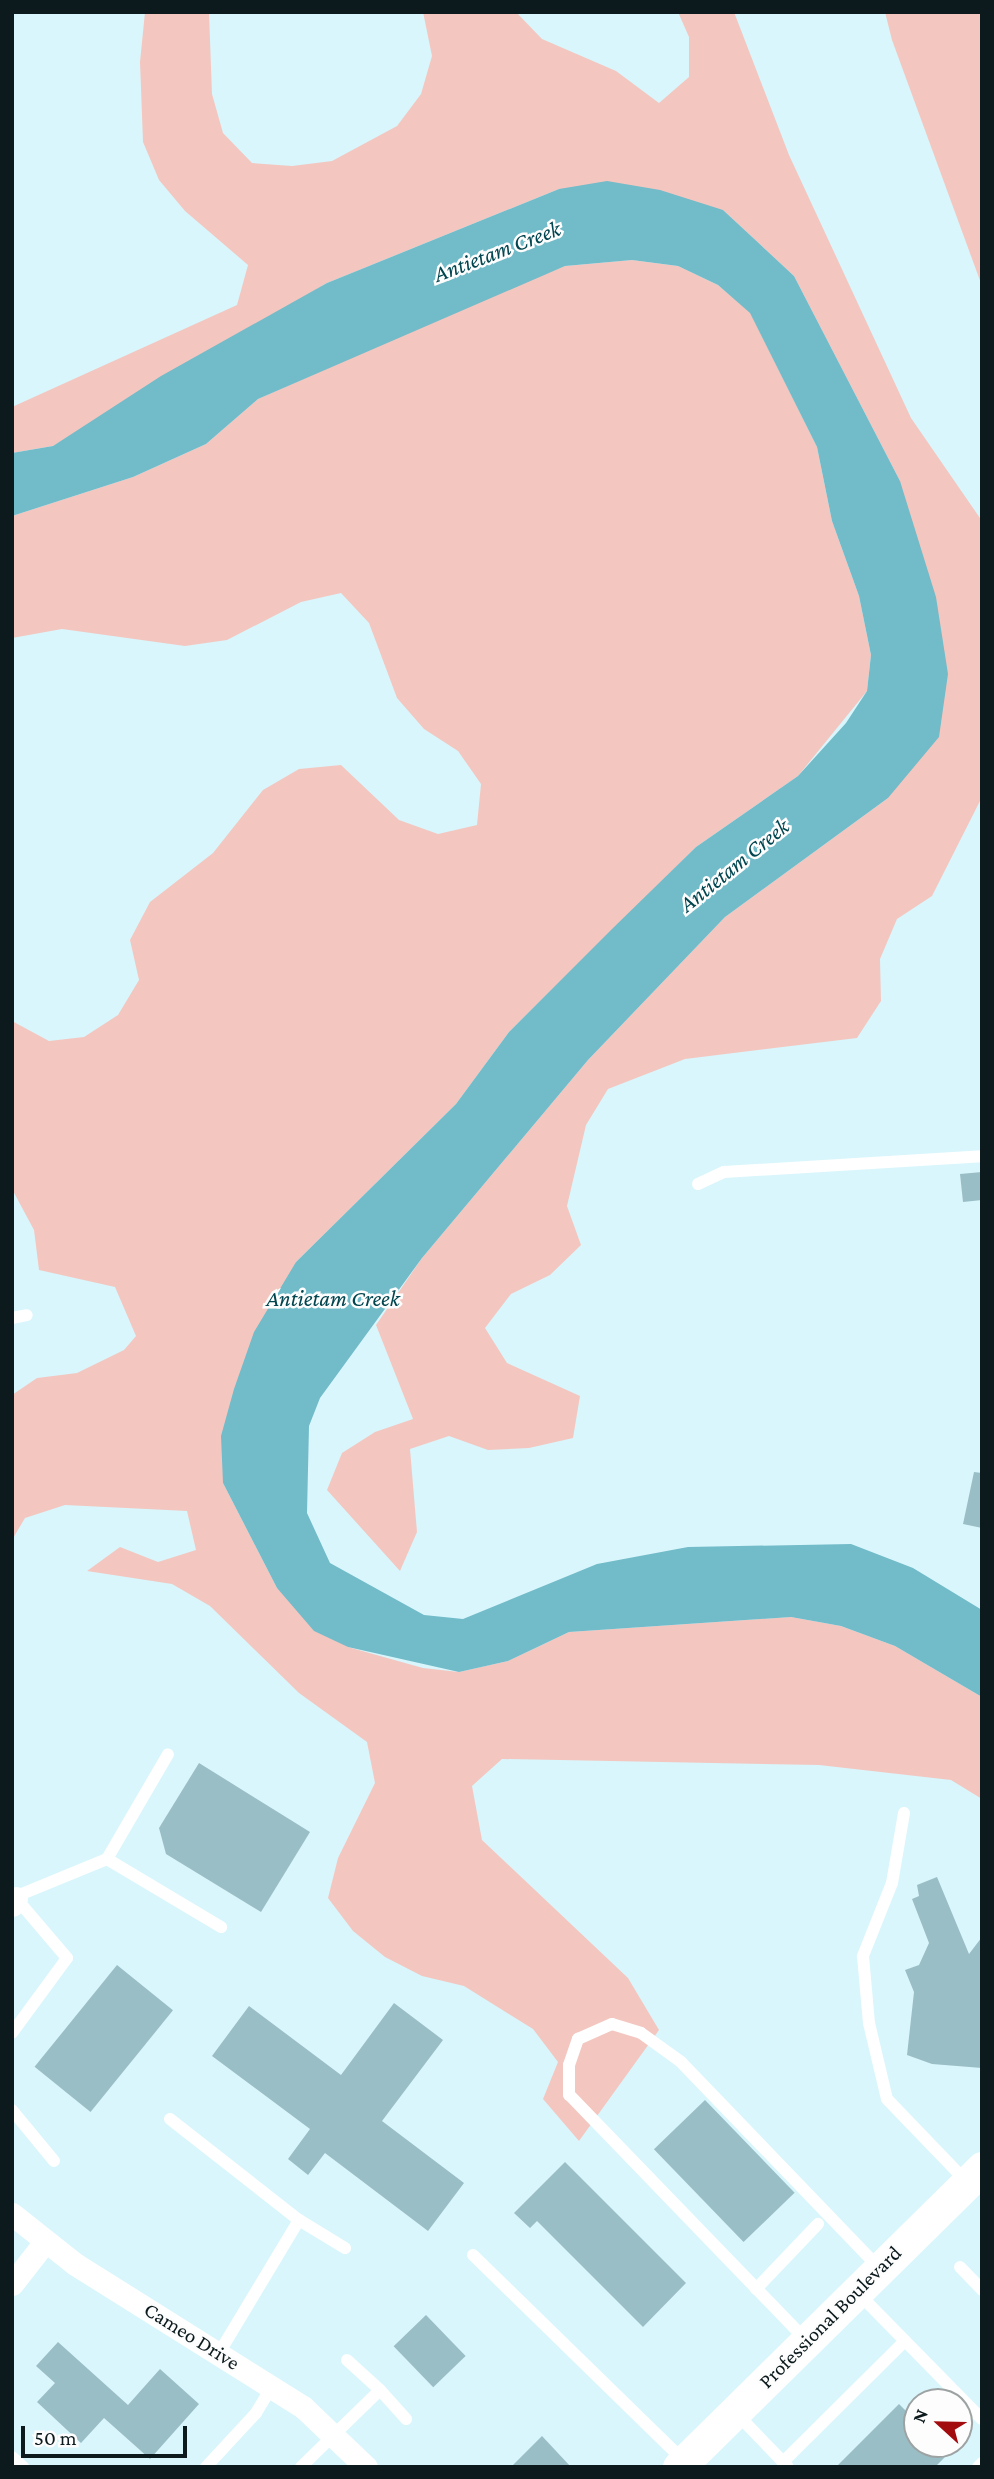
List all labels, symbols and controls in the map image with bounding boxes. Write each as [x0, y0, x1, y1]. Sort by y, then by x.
water label: Antietam Creek [430, 214, 564, 288]
water label: Antietam Creek [673, 812, 795, 918]
water label: Antietam Creek [266, 1284, 400, 1312]
street label: Professional Boulevard [753, 2240, 907, 2394]
street label: Cameo Drive [139, 2297, 245, 2375]
north arrow [903, 2388, 973, 2458]
text: N [908, 2406, 932, 2426]
scale bar [24, 2412, 191, 2456]
text: 50 m [34, 2426, 77, 2450]

